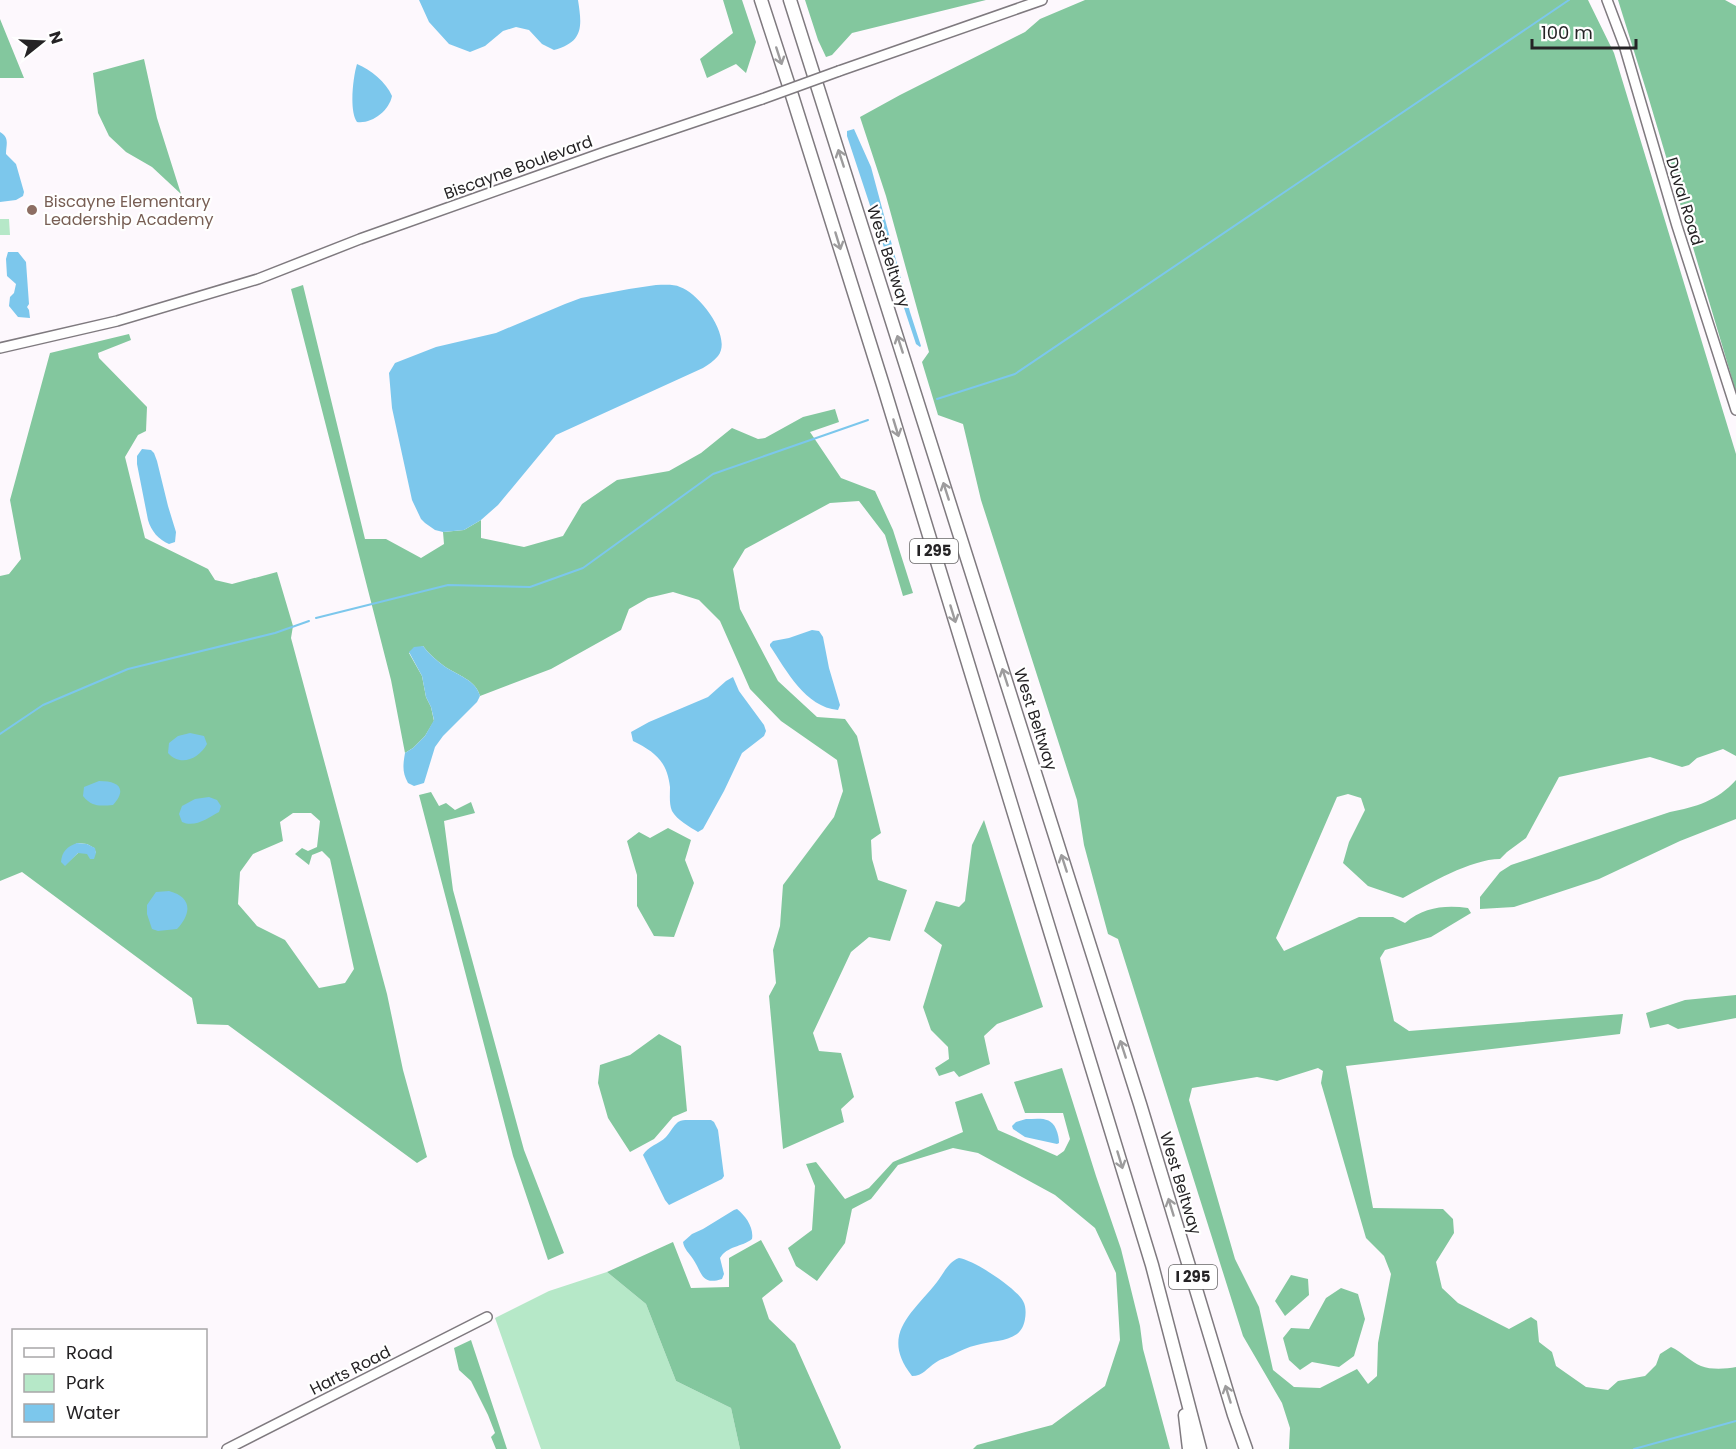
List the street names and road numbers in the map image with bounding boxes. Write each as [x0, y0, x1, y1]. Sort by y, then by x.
street label: Biscayne Boulevard [441, 130, 596, 205]
street label: Duval Road [1660, 154, 1709, 248]
street label: West Beltway [861, 202, 916, 310]
road number: I 295 [910, 539, 958, 563]
street label: West Beltway [1008, 665, 1063, 773]
street label: West Beltway [1154, 1129, 1207, 1237]
road number: I 295 [1169, 1265, 1217, 1289]
street label: Harts Road [306, 1340, 395, 1401]

